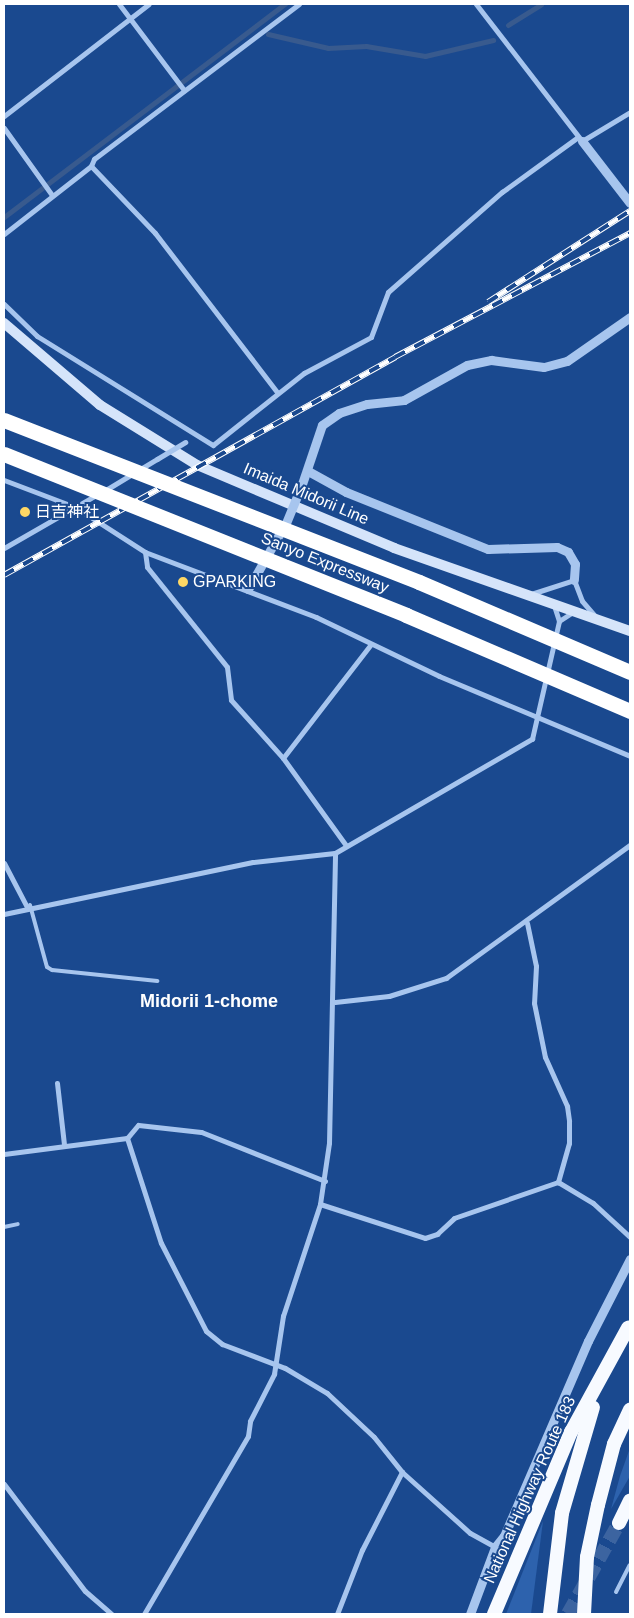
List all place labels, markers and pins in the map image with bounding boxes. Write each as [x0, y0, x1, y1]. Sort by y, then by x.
place label: 日吉神社 [35, 502, 99, 522]
marker: 日吉神社 [19, 506, 31, 518]
place label: GPARKING [193, 572, 276, 592]
marker: GPARKING [177, 576, 189, 588]

